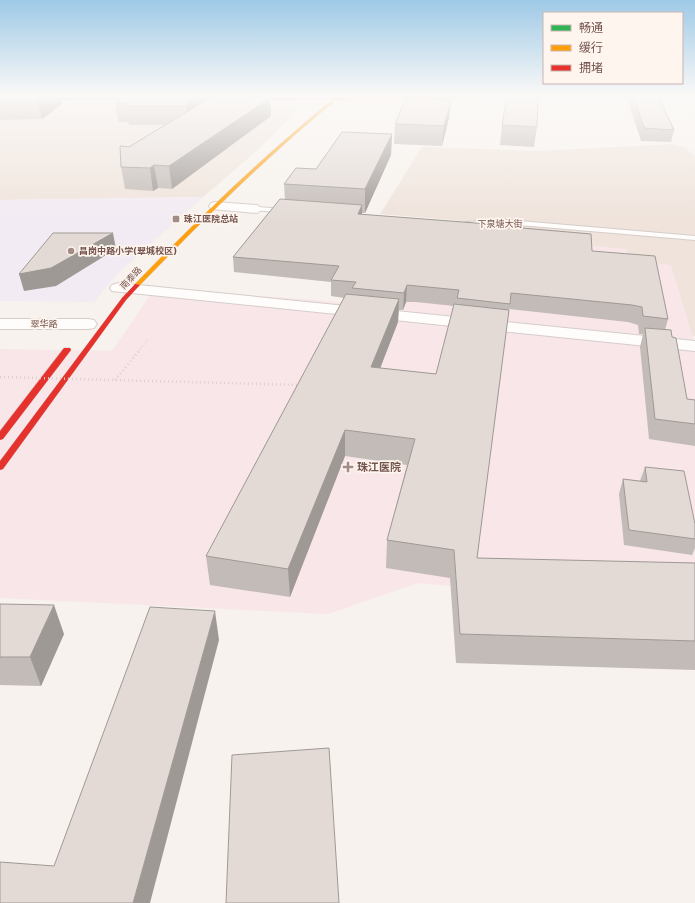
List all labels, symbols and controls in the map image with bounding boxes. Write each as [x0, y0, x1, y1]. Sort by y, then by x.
legend [543, 12, 683, 84]
text: 畅通 [579, 21, 603, 35]
text: 缓行 [579, 41, 603, 55]
text: 拥堵 [579, 61, 603, 75]
marker: 珠江医院总站 [171, 214, 181, 224]
place label: 珠江医院总站 [184, 214, 238, 224]
street label: 下泉塘大街 [477, 218, 523, 229]
place label: 昌岗中路小学(翠城校区) [79, 245, 177, 256]
marker: 昌岗中路小学(翠城校区) [66, 246, 76, 256]
street label: 南泰路 [118, 265, 144, 291]
street label: 翠华路 [30, 318, 58, 329]
marker: 珠江医院 [342, 461, 354, 473]
place label: 珠江医院 [357, 461, 401, 474]

